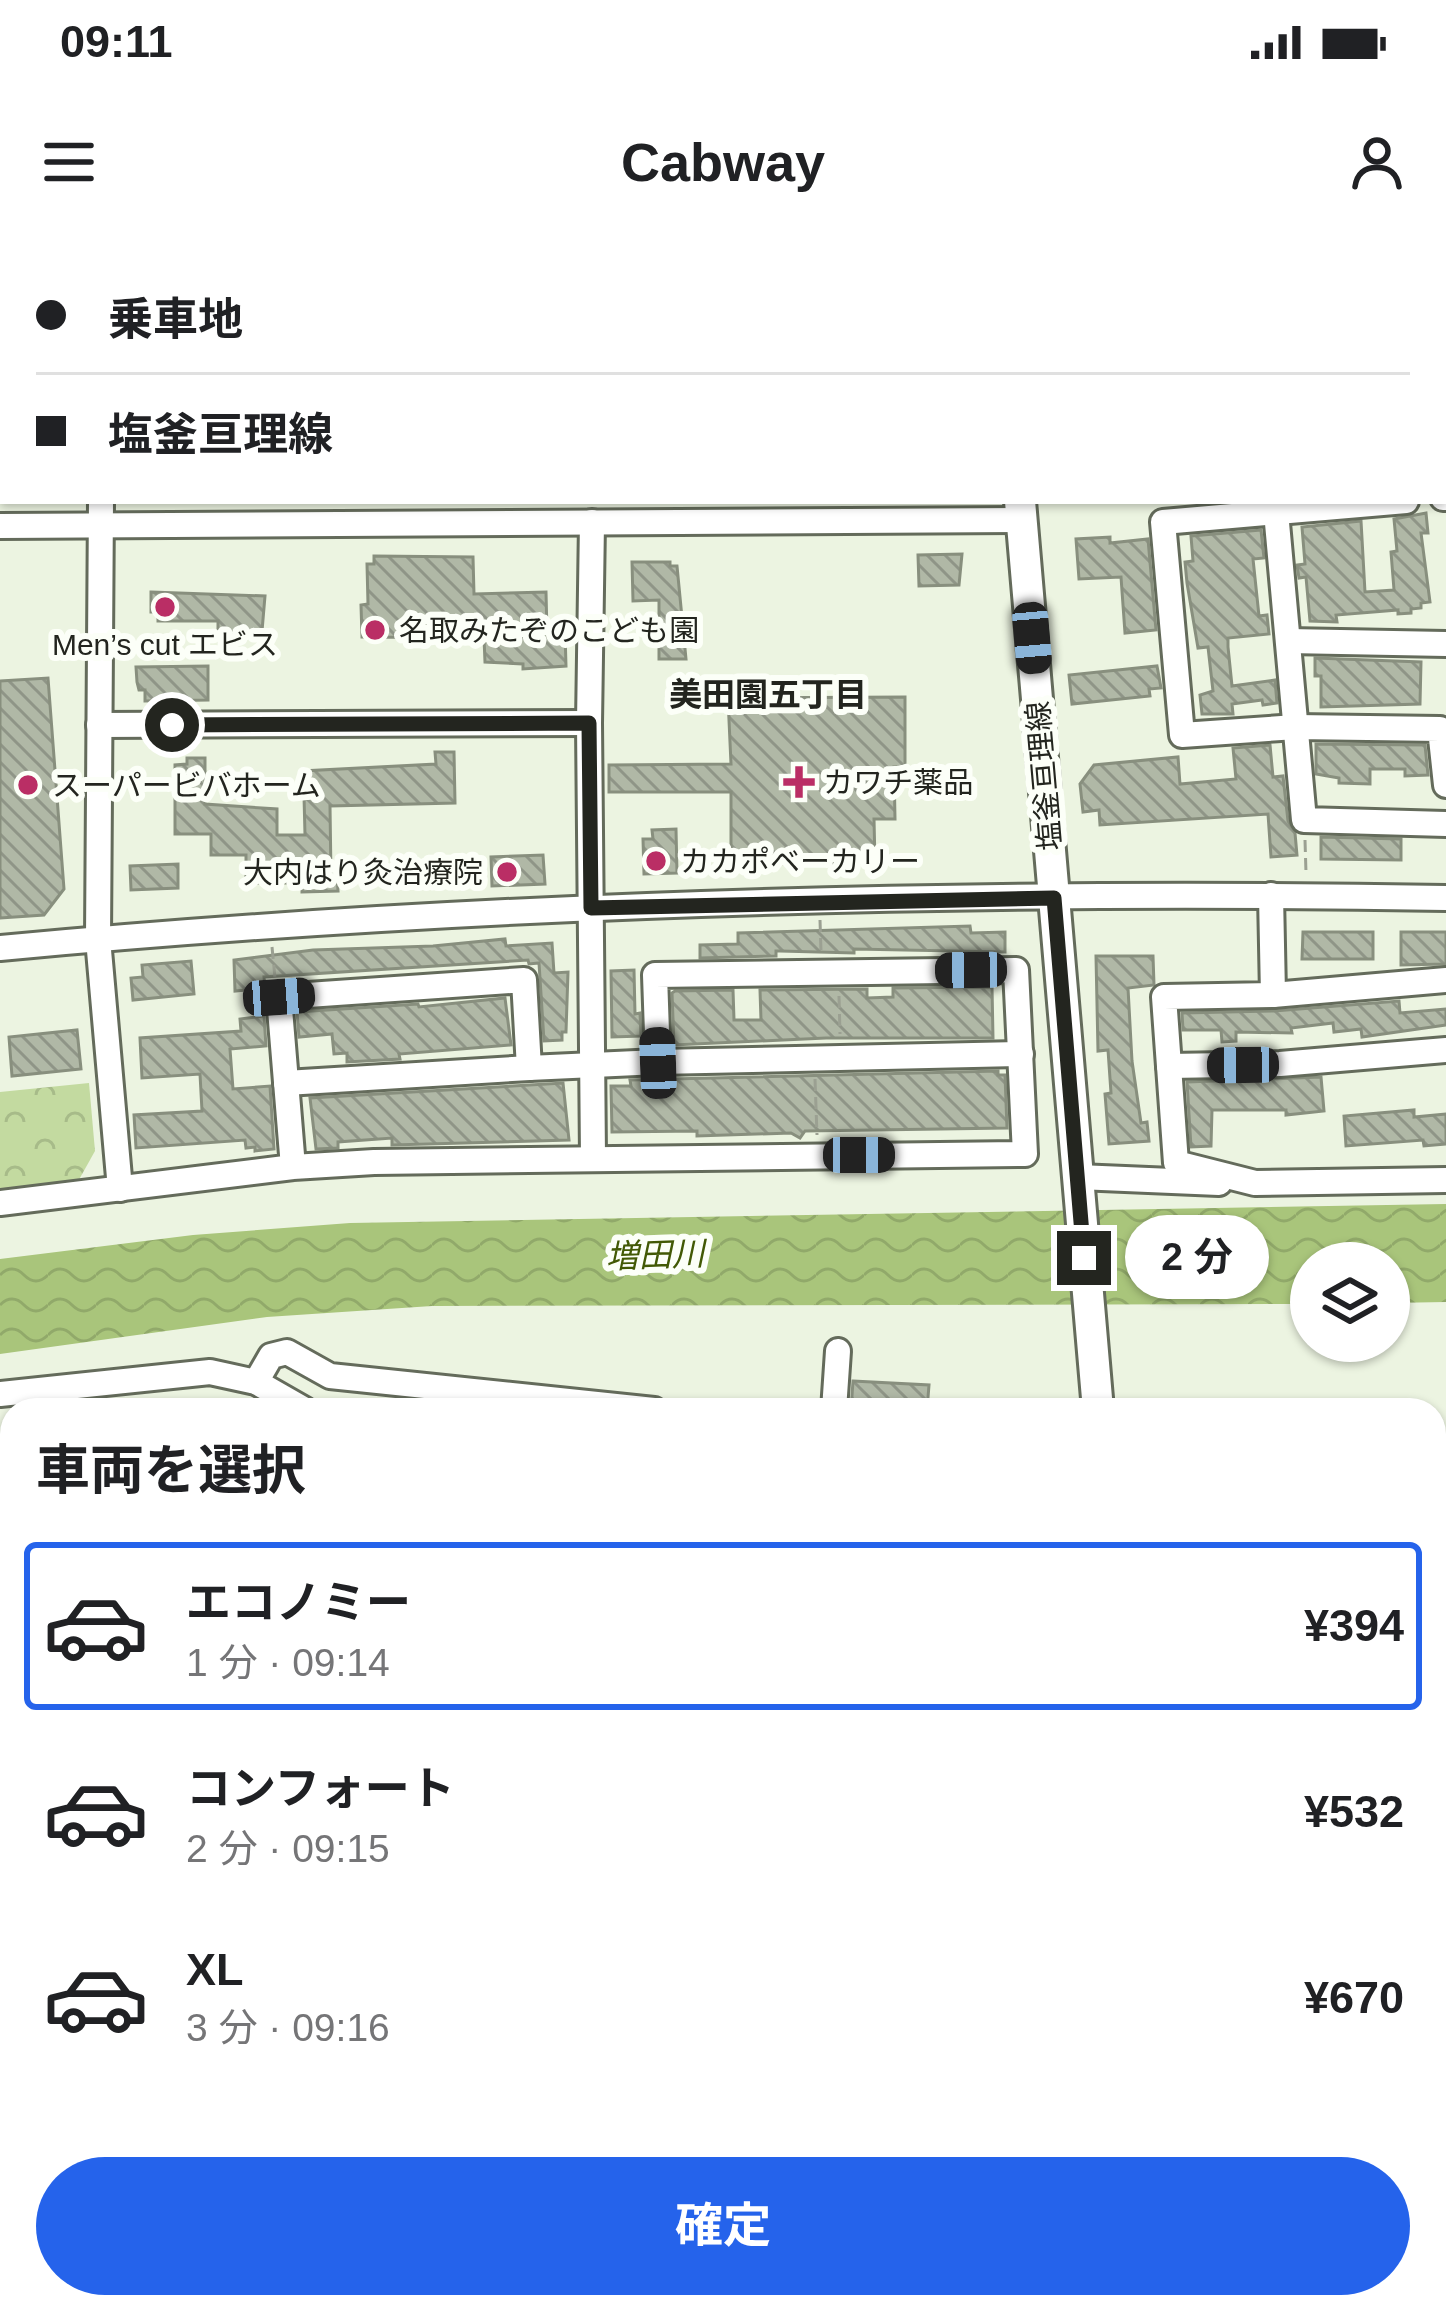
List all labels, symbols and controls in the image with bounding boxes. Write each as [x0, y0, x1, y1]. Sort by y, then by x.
text: 09:11 [60, 16, 173, 67]
icon: menu [36, 129, 102, 195]
icon: person [1344, 129, 1410, 195]
text: Cabway [621, 132, 825, 192]
text: 乗車地 [108, 294, 243, 345]
text: 塩釜亘理線 [108, 409, 333, 460]
marker: Men’s cut エビス [152, 594, 178, 620]
car [1011, 601, 1053, 675]
place label: 名取みたぞのこども園 [399, 614, 699, 647]
marker: 名取みたぞのこども園 [362, 617, 388, 643]
place label: Men’s cut エビス [52, 628, 278, 661]
district label: 美田園五丁目 [669, 676, 867, 713]
route start [145, 698, 199, 752]
street label: 塩釜亘理線 [1021, 700, 1067, 852]
place label: カワチ薬品 [823, 766, 973, 799]
place label: スーパービバホーム [52, 769, 321, 802]
marker: カワチ薬品 [786, 769, 812, 795]
marker: スーパービバホーム [15, 772, 41, 798]
place label: カカポベーカリー [680, 845, 920, 878]
marker: カカポベーカリー [643, 848, 669, 874]
place label: 大内はり灸治療院 [243, 856, 483, 889]
marker: 大内はり灸治療院 [494, 859, 520, 885]
car [935, 951, 1007, 989]
car [242, 977, 316, 1017]
car [639, 1026, 677, 1100]
car [1207, 1046, 1279, 1084]
car [823, 1137, 895, 1173]
callout: 2 分 [1126, 1216, 1270, 1300]
route end [1057, 1231, 1111, 1285]
water label: 増田川 [605, 1235, 708, 1275]
text: 2 分 [1161, 1235, 1233, 1278]
map controls [1290, 1242, 1410, 1362]
button: layers [1290, 1242, 1410, 1362]
text: 車両を選択 [36, 1440, 306, 1500]
icon: car [42, 1572, 150, 1680]
text: エコノミー [186, 1577, 411, 1628]
text: ¥394 [1304, 1600, 1404, 1651]
text: 1 分 · 09:14 [186, 1641, 390, 1684]
icon: car [42, 1758, 150, 1866]
text: コンフォート [186, 1763, 455, 1814]
text: ¥532 [1304, 1786, 1404, 1837]
text: 2 分 · 09:15 [186, 1827, 390, 1870]
icon: car [42, 1944, 150, 2052]
text: XL [186, 1944, 244, 1995]
text: ¥670 [1304, 1972, 1404, 2023]
text: 3 分 · 09:16 [186, 2006, 390, 2049]
button: 確定 [36, 2157, 1410, 2295]

